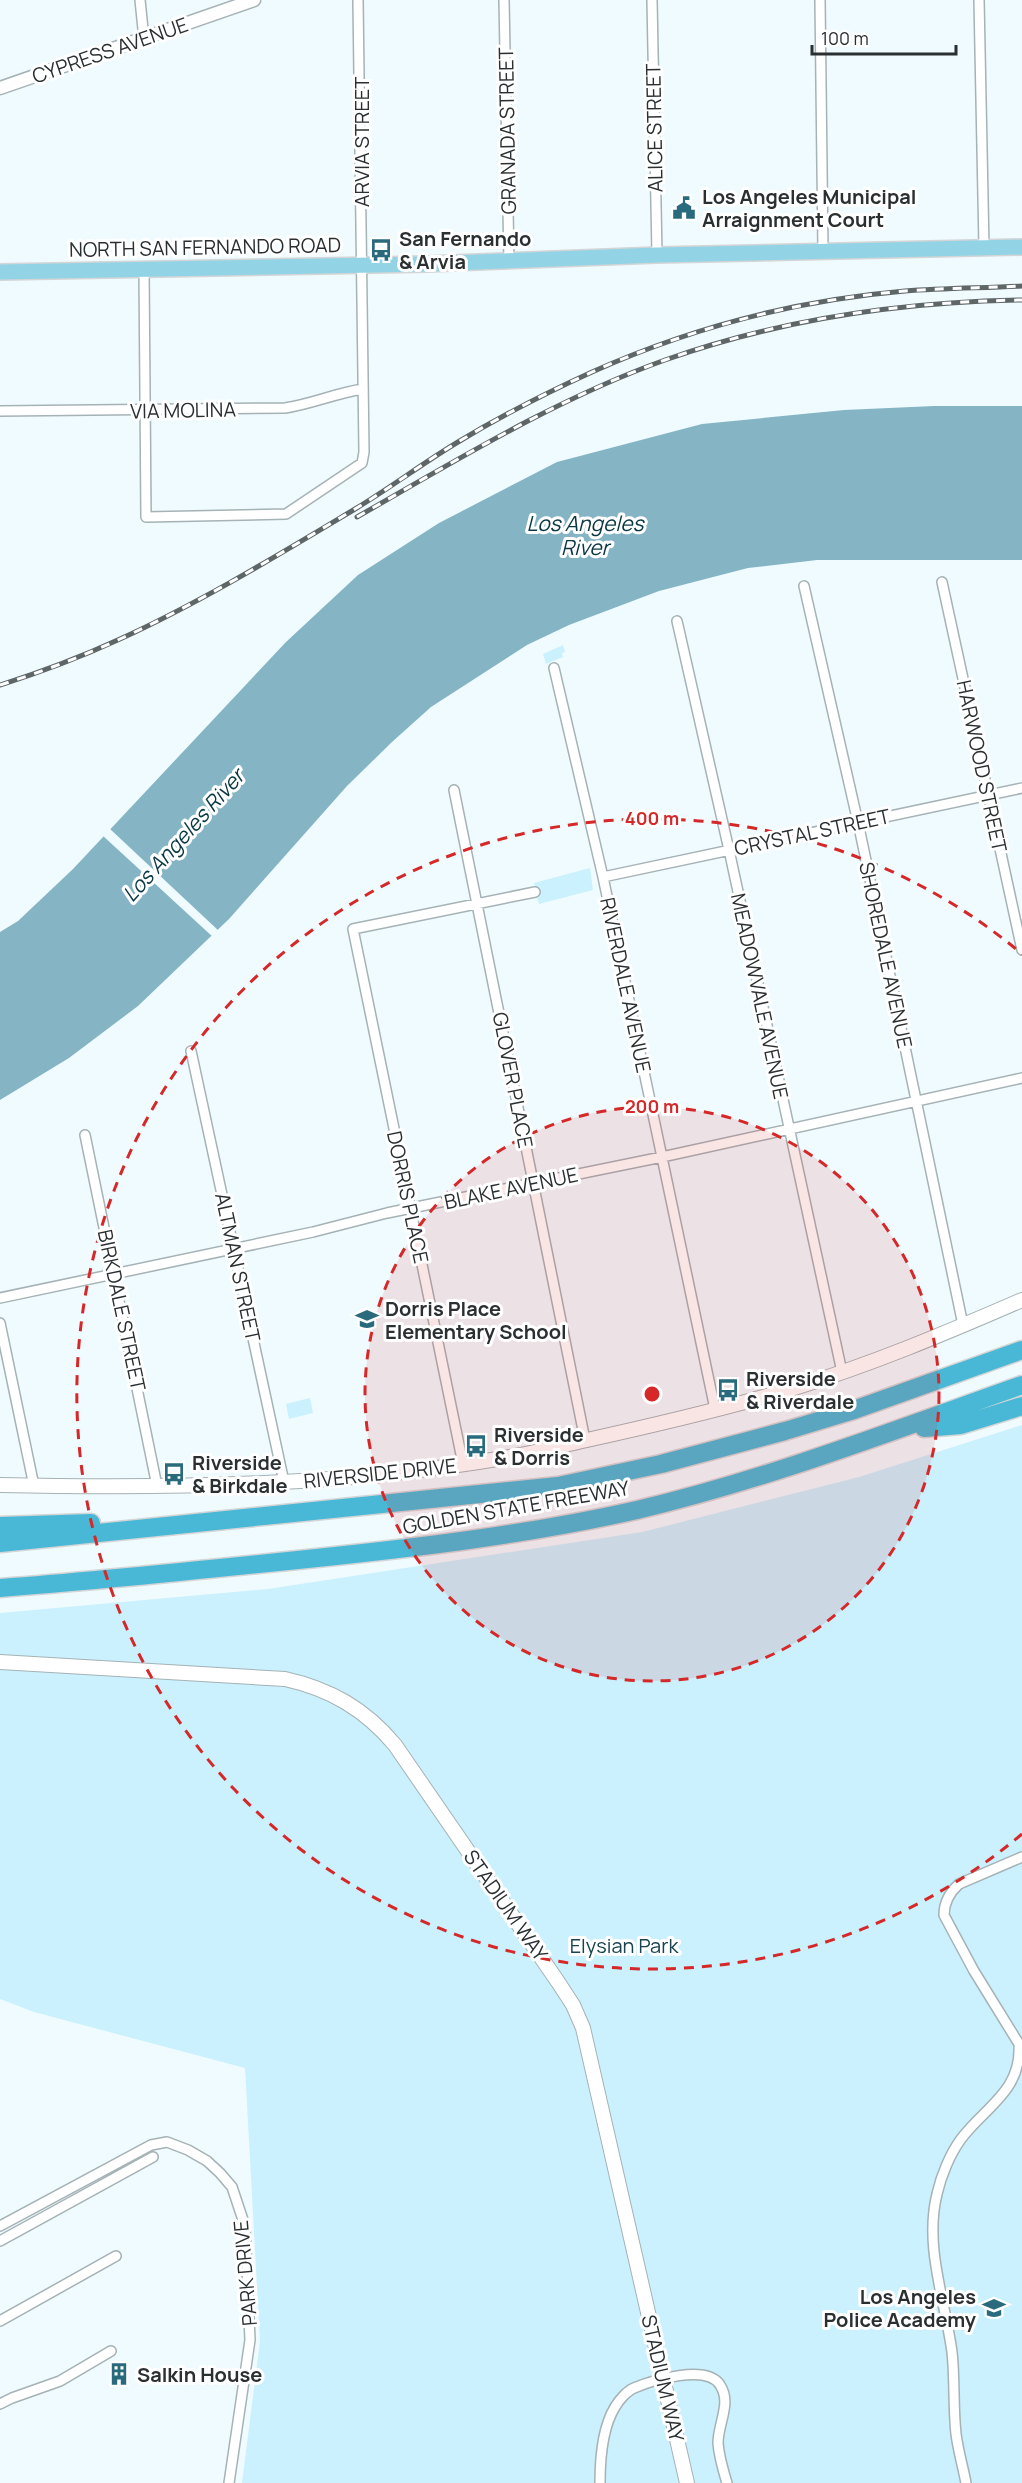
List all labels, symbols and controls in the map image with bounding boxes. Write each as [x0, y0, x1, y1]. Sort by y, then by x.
street label: CYPRESS AVENUE [28, 11, 192, 89]
scale bar [812, 18, 956, 56]
text: 100 m [821, 26, 869, 50]
street label: GRANADA STREET [492, 47, 522, 215]
street label: ALICE STREET [639, 63, 669, 193]
street label: ARVIA STREET [348, 77, 375, 207]
place label: Los Angeles Municipal Arraignment Court [702, 183, 916, 233]
public building icon: Los Angeles Municipal Arraignment Court [671, 195, 697, 221]
place label: San Fernando & Arvia [399, 225, 531, 275]
street label: NORTH SAN FERNANDO ROAD [69, 231, 341, 263]
bus stop icon: San Fernando & Arvia [368, 237, 394, 263]
street label: VIA MOLINA [130, 396, 237, 424]
water label: Los Angeles River [527, 509, 645, 561]
street label: HARWOOD STREET [951, 677, 1013, 855]
water label: Los Angeles River [116, 761, 252, 907]
street label: CRYSTAL STREET [732, 802, 892, 862]
text: 400 m [625, 806, 679, 830]
street label: SHOREDALE AVENUE [853, 859, 919, 1051]
street label: MEADOWVALE AVENUE [725, 891, 795, 1101]
street label: RIVERDALE AVENUE [594, 895, 658, 1075]
street label: GLOVER PLACE [487, 1010, 539, 1150]
text: 200 m [625, 1094, 679, 1118]
street label: DORRIS PLACE [381, 1128, 435, 1266]
street label: BLAKE AVENUE [442, 1161, 580, 1215]
street label: ALTMAN STREET [209, 1190, 267, 1344]
street label: BIRKDALE STREET [92, 1227, 152, 1393]
place label: Dorris Place Elementary School [385, 1295, 567, 1345]
school or university icon: Dorris Place Elementary School [354, 1306, 380, 1332]
place label: Riverside & Riverdale [746, 1365, 854, 1415]
bus stop icon: Riverside & Riverdale [715, 1377, 741, 1403]
centre of rings [642, 1384, 662, 1404]
place label: Riverside & Dorris [494, 1421, 584, 1471]
bus stop icon: Riverside & Dorris [463, 1433, 489, 1459]
place label: Riverside & Birkdale [192, 1449, 288, 1499]
street label: RIVERSIDE DRIVE [302, 1452, 458, 1494]
bus stop icon: Riverside & Birkdale [161, 1461, 187, 1487]
street label: GOLDEN STATE FREEWAY [401, 1474, 632, 1540]
street label: STADIUM WAY [458, 1844, 555, 1966]
park label: Elysian Park [570, 1932, 679, 1959]
street label: PARK DRIVE [227, 2219, 263, 2327]
place label: Los Angeles Police Academy [823, 2283, 977, 2333]
school or university icon: Los Angeles Police Academy [981, 2295, 1007, 2321]
street label: STADIUM WAY [635, 2312, 691, 2445]
building icon: Salkin House [106, 2361, 132, 2387]
place label: Salkin House [137, 2361, 262, 2388]

